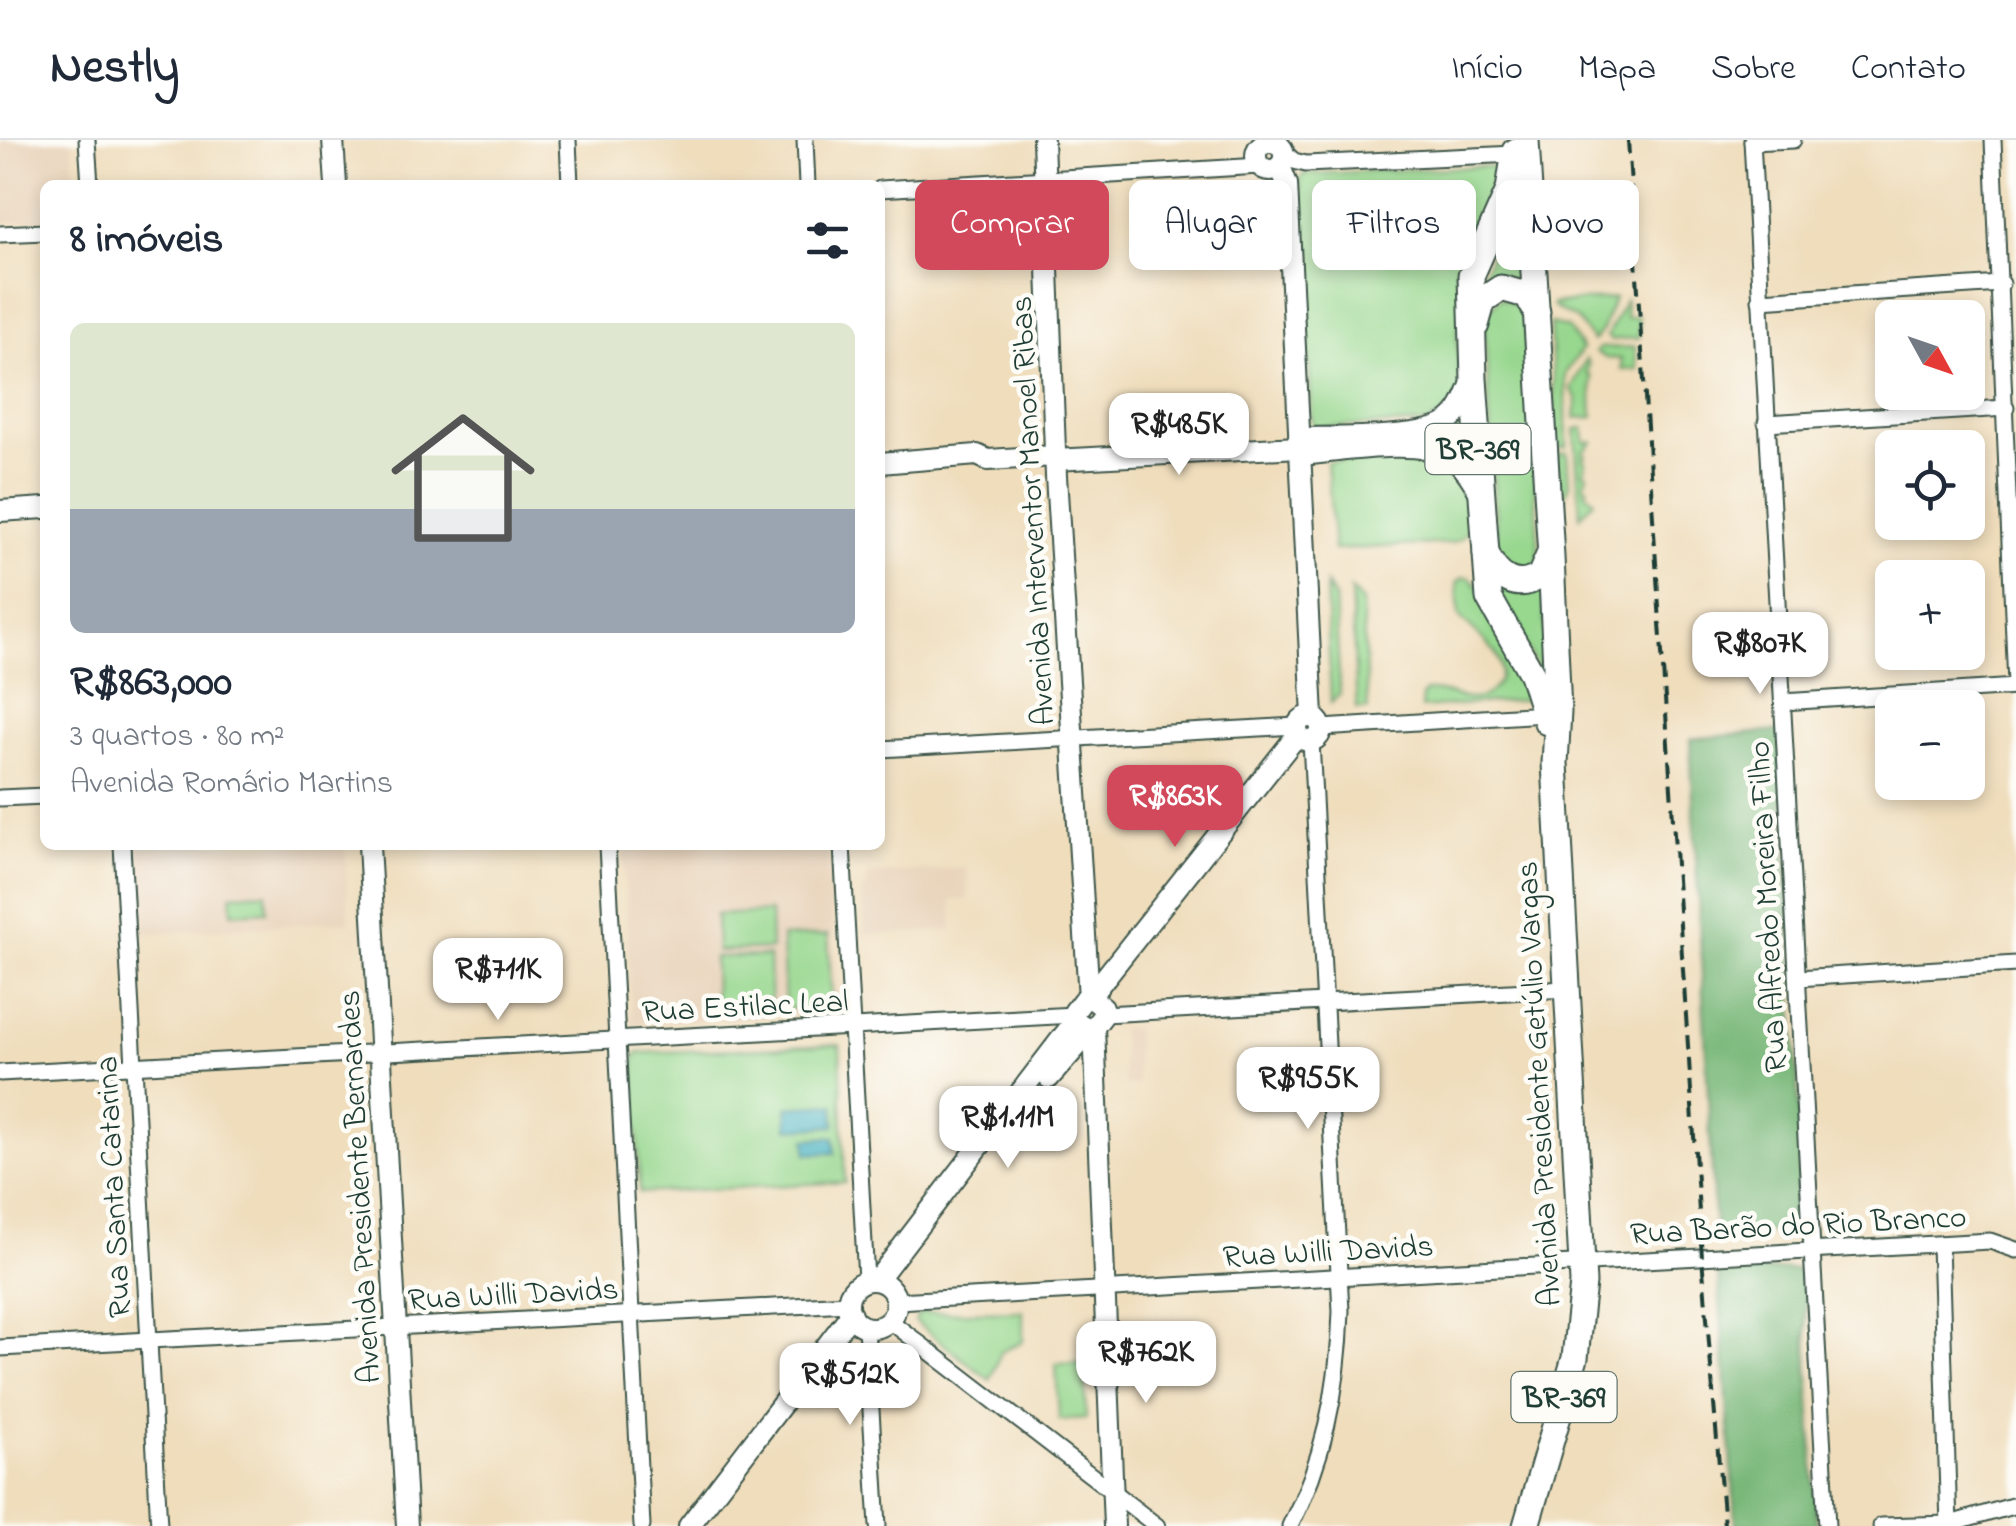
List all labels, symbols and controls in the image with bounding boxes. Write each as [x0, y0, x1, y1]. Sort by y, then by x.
text: Nestly [50, 34, 179, 104]
text: Início [1451, 44, 1523, 95]
text: Mapa [1578, 44, 1656, 95]
text: Sobre [1711, 44, 1796, 95]
text: Contato [1851, 44, 1966, 95]
chip: Comprar [915, 180, 1109, 270]
chip: Alugar [1129, 180, 1292, 270]
chip: Filtros [1312, 180, 1476, 270]
chip: Novo [1496, 180, 1639, 270]
text: 8 imóveis [70, 210, 223, 271]
icon: filters [800, 213, 855, 268]
street label: Avenida Interventor Manoel Ribas [1000, 295, 1069, 727]
north arrow [1875, 300, 1985, 410]
map controls [1875, 300, 1985, 800]
icon: home [373, 388, 553, 568]
pin: R$485K [1098, 393, 1260, 478]
text: R$485K [1131, 402, 1227, 449]
road number: BR-369 [1426, 424, 1530, 474]
button: locate [1875, 430, 1985, 540]
button: + [1875, 560, 1985, 670]
pin: R$807K [1679, 612, 1841, 697]
text: R$807K [1714, 621, 1806, 668]
text: R$863,000 [70, 653, 232, 714]
button: − [1875, 690, 1985, 800]
text: 3 quartos · 80 m² [70, 714, 285, 761]
street label: Rua Alfredo Moreira Filho [1737, 740, 1802, 1074]
text: Avenida Romário Martins [70, 761, 393, 808]
pin: R$863K [1094, 765, 1256, 850]
text: R$863K [1129, 774, 1221, 821]
street label: Avenida Presidente Getúlio Vargas [1505, 860, 1576, 1308]
pin: R$711K [417, 938, 579, 1023]
text: R$711K [455, 947, 541, 994]
street label: Rua Estilac Leal [641, 980, 850, 1037]
street label: Avenida Presidente Bernardes [328, 989, 395, 1385]
pin: R$955K [1227, 1047, 1389, 1132]
street label: Rua Santa Catarina [85, 1055, 146, 1319]
text: R$955K [1259, 1056, 1357, 1103]
pin: R$1.11M [916, 1086, 1100, 1171]
text: R$1.11M [961, 1095, 1055, 1142]
street label: Rua Barão do Rio Branco [1629, 1195, 1968, 1260]
street label: Rua Willi Davids [1222, 1225, 1435, 1282]
street label: Rua Willi Davids [407, 1268, 620, 1325]
pin: R$762K [1065, 1321, 1227, 1406]
text: R$762K [1098, 1330, 1194, 1377]
pin: R$512K [769, 1343, 931, 1428]
text: R$512K [802, 1352, 898, 1399]
road number: BR-369 [1512, 1372, 1616, 1422]

